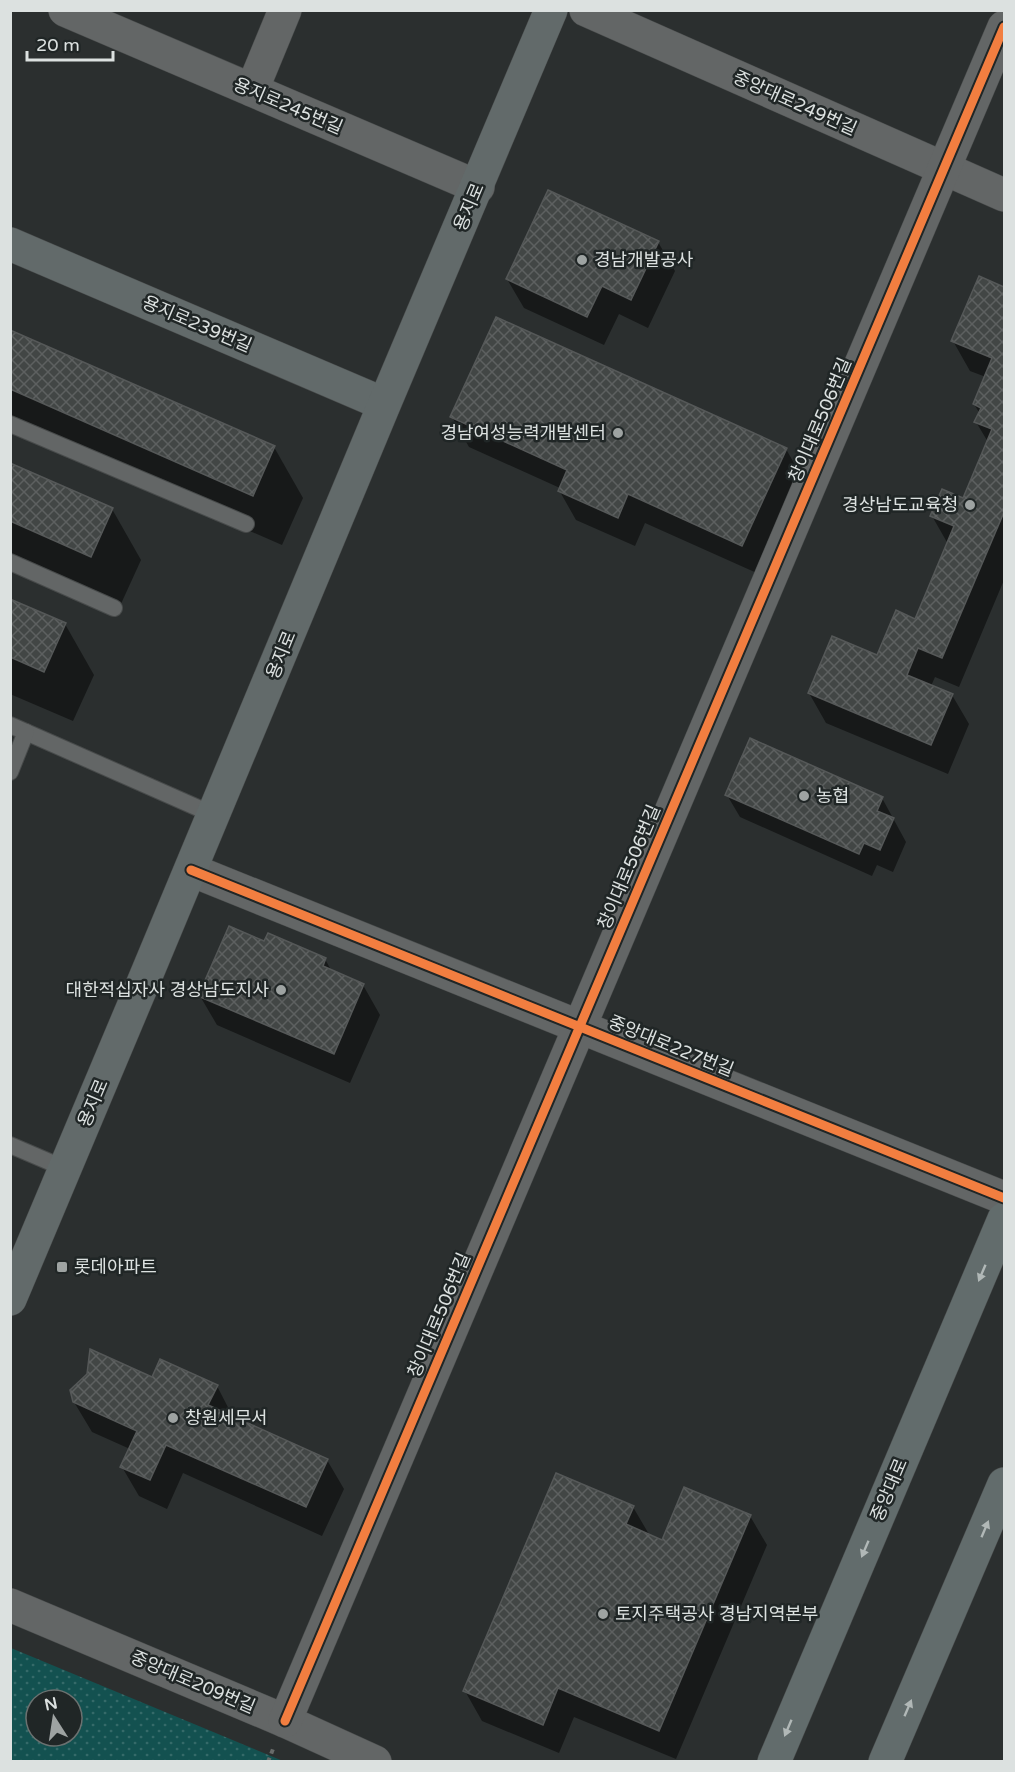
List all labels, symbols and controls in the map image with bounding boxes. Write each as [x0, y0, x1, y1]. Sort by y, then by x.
scale bar [27, 24, 112, 62]
text: 20 m [36, 34, 80, 56]
street label: 중앙대로249번길 [730, 66, 860, 140]
street label: 용지로245번길 [230, 73, 346, 139]
street label: 용지로 [449, 180, 489, 234]
place label: 경남개발공사 [594, 249, 694, 271]
marker: 경남개발공사 [575, 253, 589, 267]
street label: 용지로239번길 [139, 291, 255, 357]
street label: 창이대로506번길 [784, 354, 856, 486]
place label: 경남여성능력개발센터 [440, 422, 606, 444]
marker: 경남여성능력개발센터 [611, 426, 625, 440]
place label: 경상남도교육청 [842, 494, 958, 516]
marker: 경상남도교육청 [963, 498, 977, 512]
street label: 용지로 [261, 628, 301, 682]
place label: 농협 [816, 785, 849, 807]
marker: 농협 [797, 789, 811, 803]
street label: 창이대로506번길 [593, 801, 665, 933]
place label: 대한적십자사 경상남도지사 [66, 979, 269, 1001]
marker: 대한적십자사 경상남도지사 [274, 983, 288, 997]
street label: 중앙대로227번길 [605, 1011, 737, 1081]
street label: 용지로 [73, 1076, 113, 1130]
street label: 창이대로506번길 [403, 1249, 475, 1381]
place label: 롯데아파트 [74, 1256, 157, 1278]
marker: 롯데아파트 [55, 1260, 69, 1274]
one-way arrow [977, 1264, 987, 1282]
place label: 창원세무서 [185, 1407, 268, 1429]
marker: 창원세무서 [166, 1411, 180, 1425]
street label: 중앙대로 [866, 1455, 912, 1525]
one-way arrow [980, 1519, 990, 1537]
one-way arrow [860, 1540, 869, 1557]
place label: 토지주택공사 경남지역본부 [615, 1603, 818, 1625]
marker: 토지주택공사 경남지역본부 [596, 1607, 610, 1621]
street label: 중앙대로209번길 [127, 1646, 259, 1718]
north arrow [24, 1688, 84, 1748]
text: N [43, 1693, 59, 1715]
one-way arrow [903, 1698, 913, 1716]
one-way arrow [784, 1720, 793, 1737]

